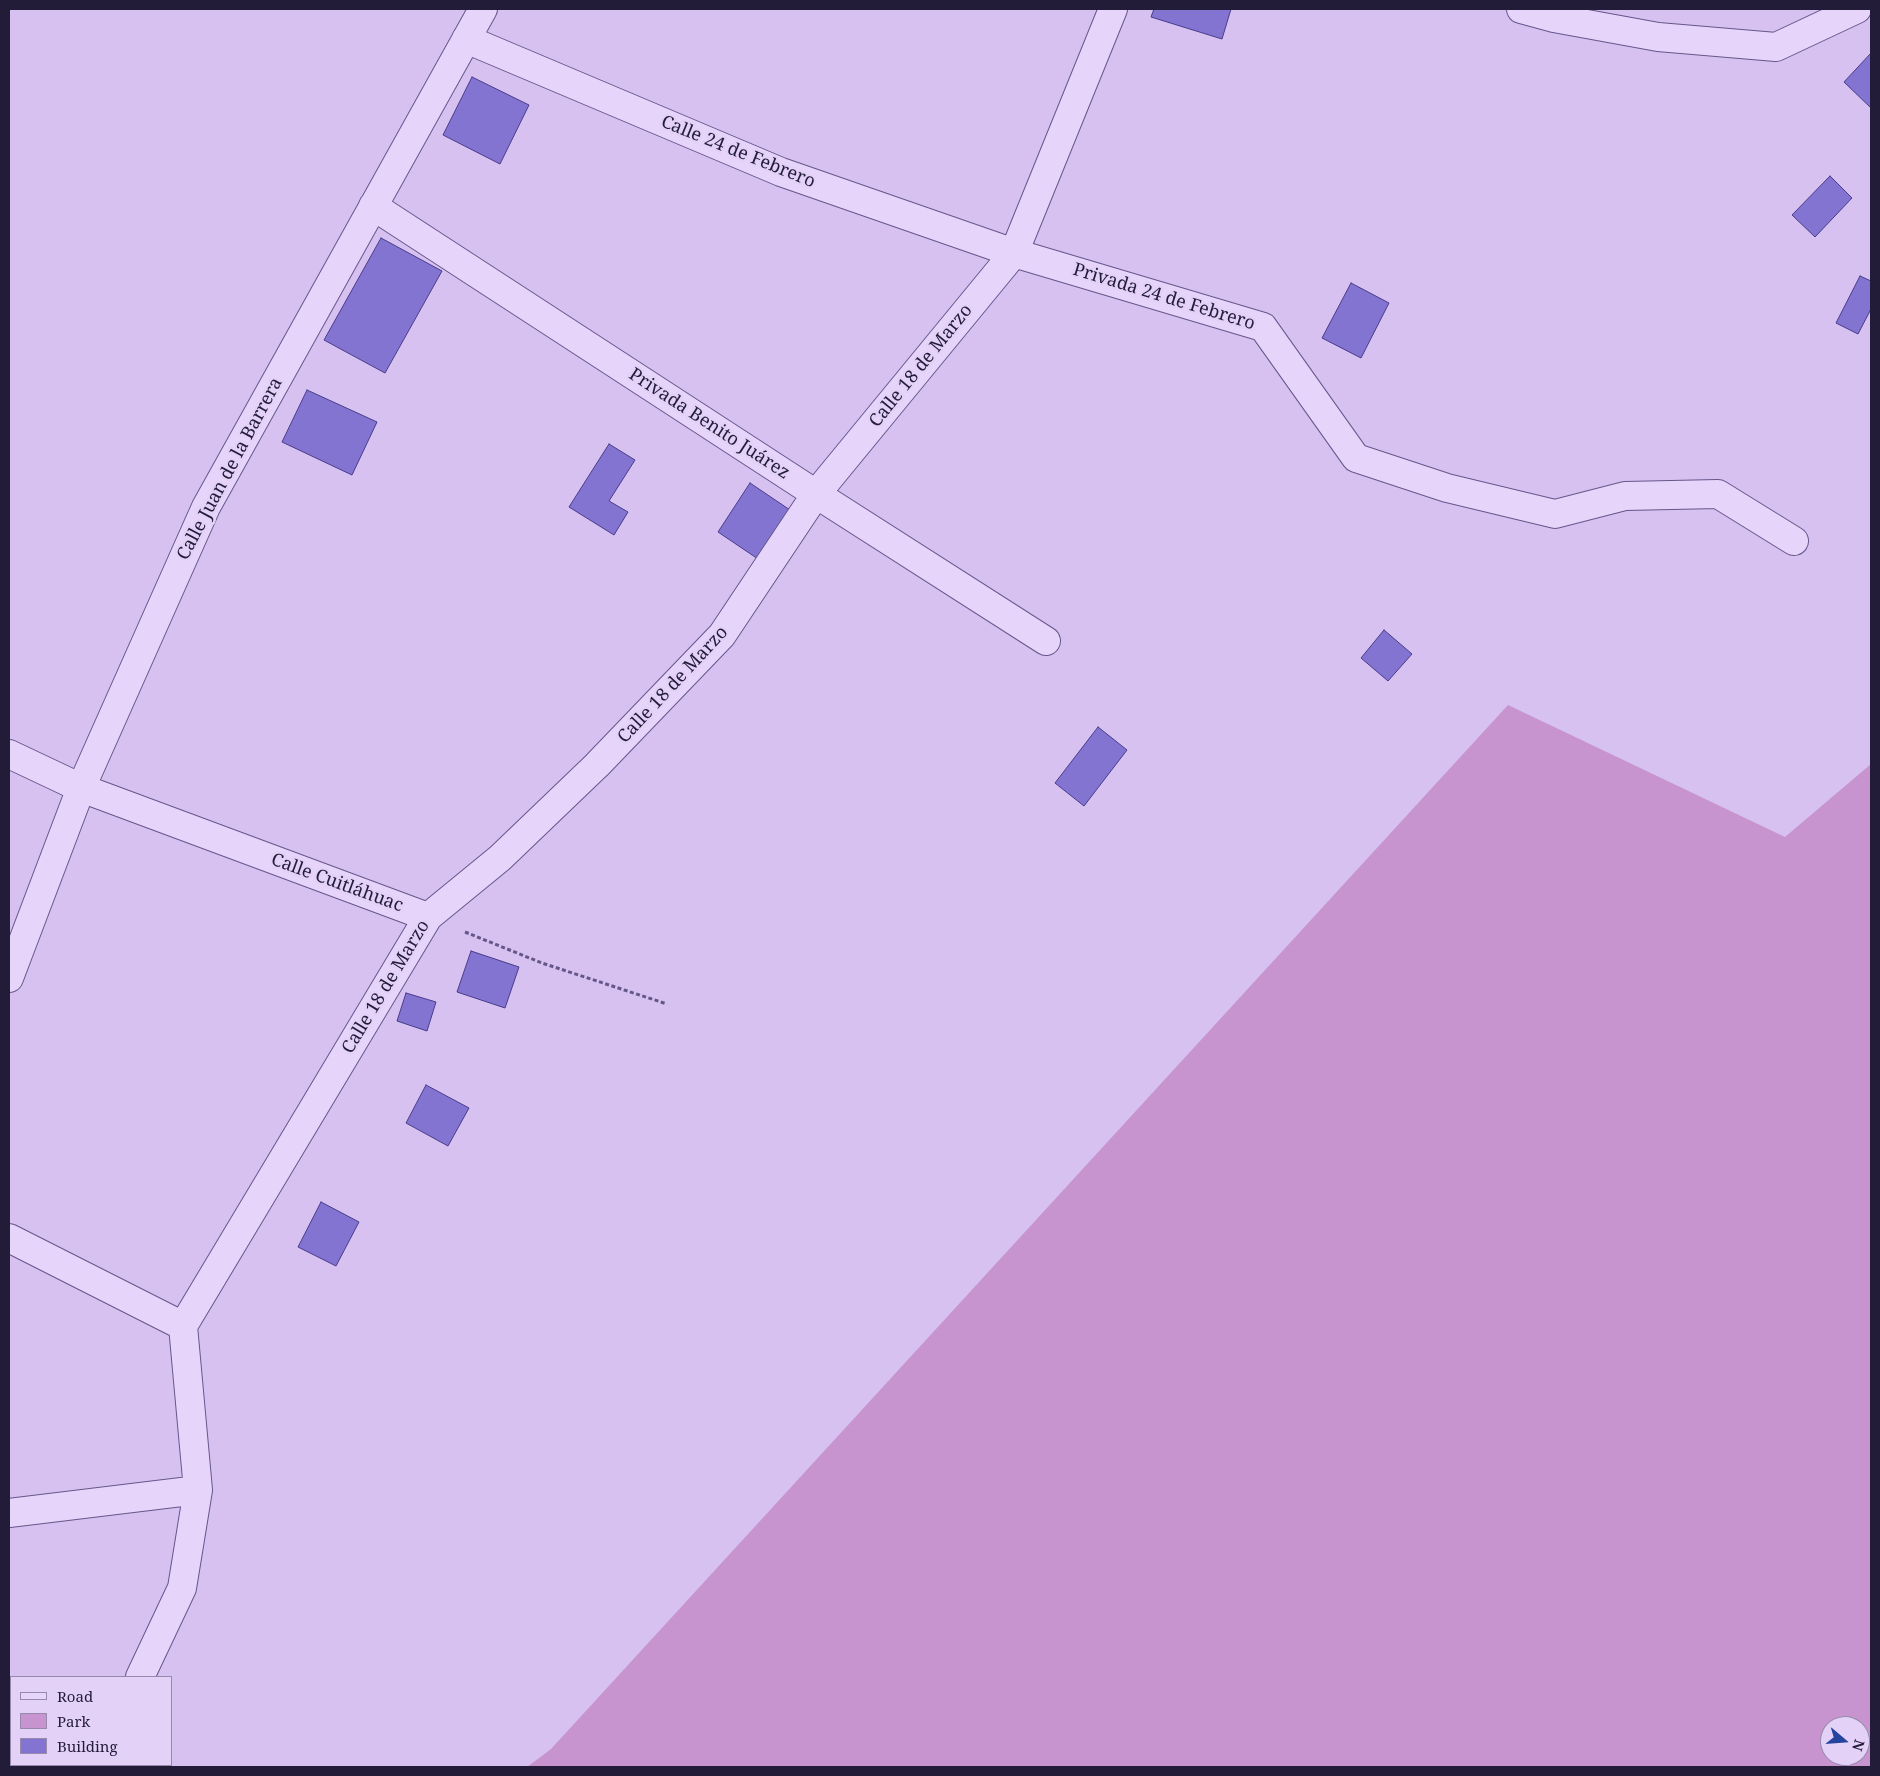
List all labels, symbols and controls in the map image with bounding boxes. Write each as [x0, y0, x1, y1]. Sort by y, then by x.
street label: Calle 24 de Febrero [658, 111, 818, 193]
street label: Privada 24 de Febrero [1070, 259, 1258, 335]
street label: Calle 18 de Marzo [865, 300, 977, 432]
street label: Privada Benito Juárez [625, 364, 793, 484]
street label: Calle Juan de la Barrera [173, 374, 287, 564]
street label: Calle 18 de Marzo [613, 622, 733, 748]
street label: Calle Cuitláhuac [268, 849, 406, 917]
street label: Calle 18 de Marzo [338, 916, 434, 1058]
legend [10, 1676, 172, 1766]
text: Road [57, 1686, 93, 1706]
text: Park [57, 1711, 90, 1731]
north arrow [1820, 1716, 1870, 1766]
text: Building [57, 1736, 118, 1756]
text: N [1848, 1737, 1870, 1754]

